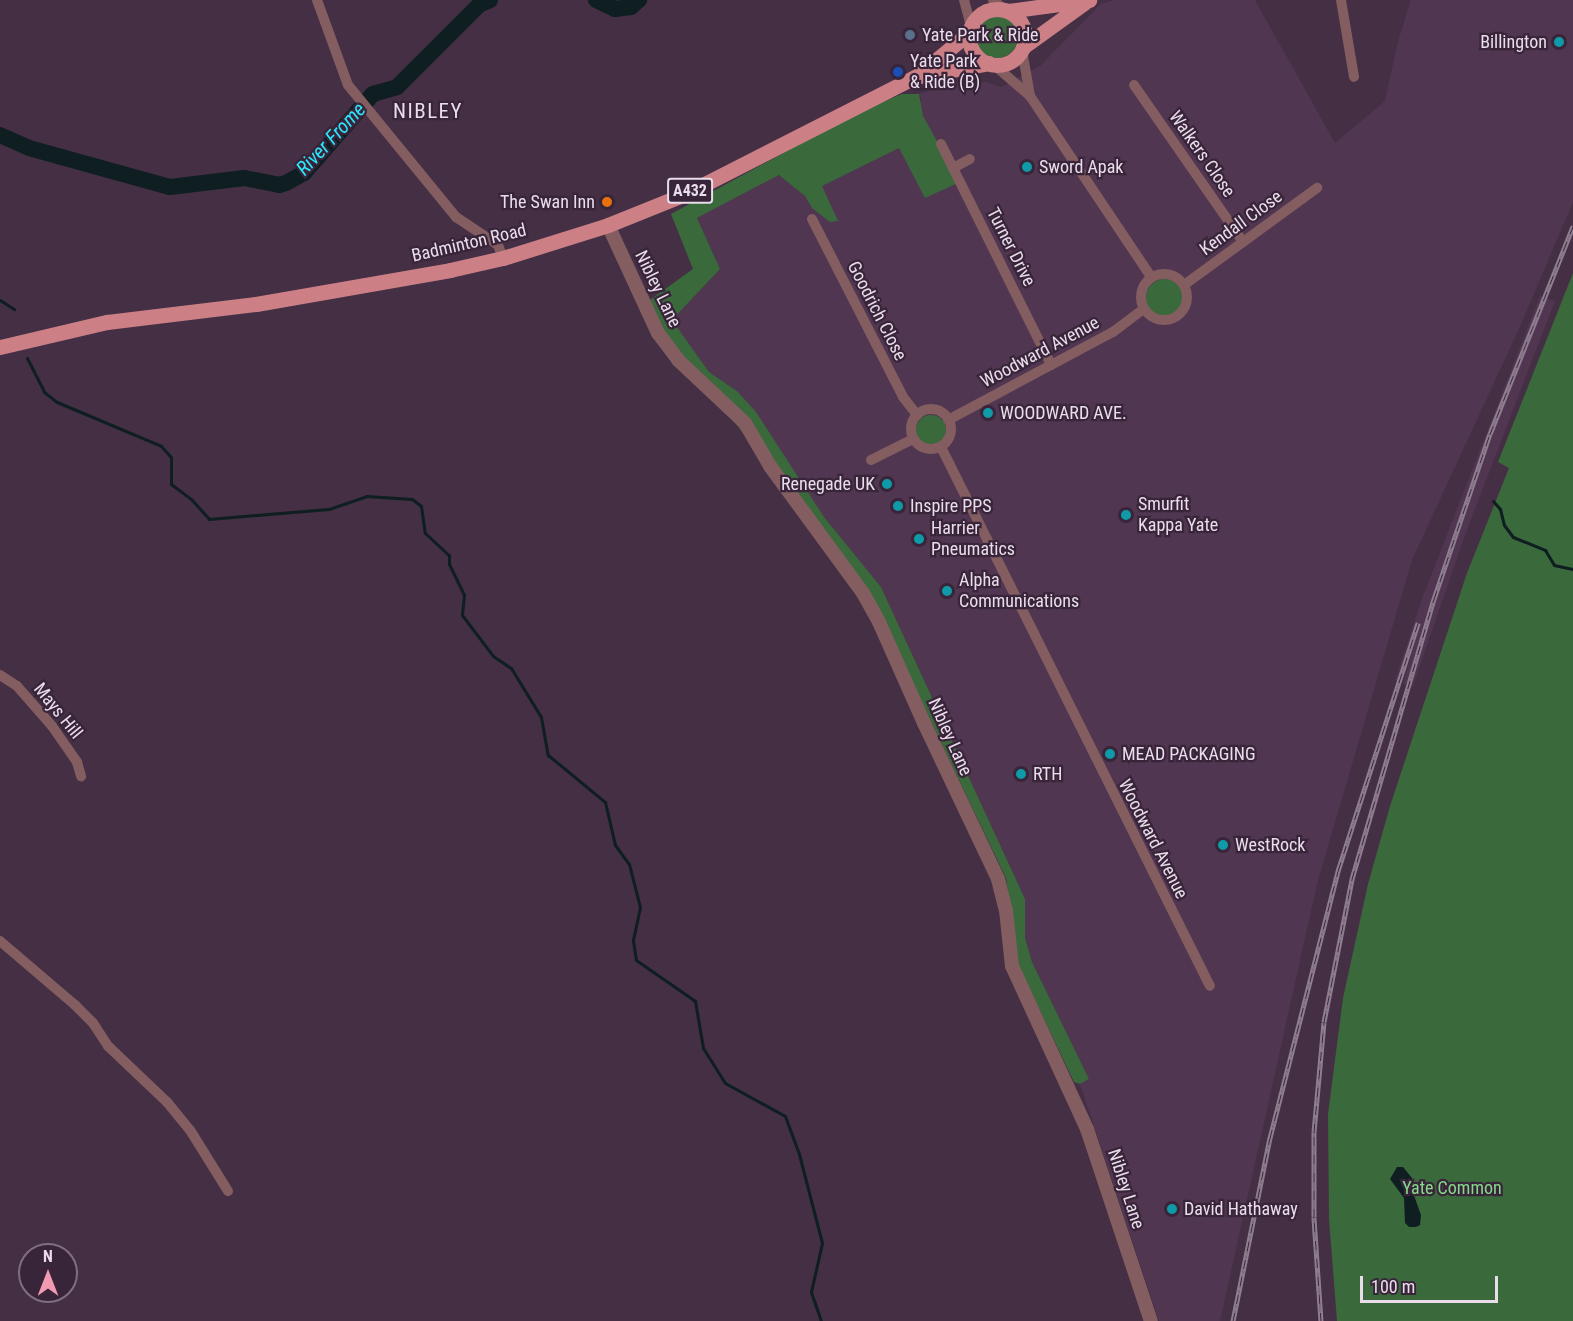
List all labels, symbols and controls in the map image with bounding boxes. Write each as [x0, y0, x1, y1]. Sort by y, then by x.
place label: Yate Park & Ride [922, 24, 1039, 46]
marker: Yate Park & Ride [903, 28, 917, 42]
place label: Billington [1480, 31, 1547, 53]
marker: Billington [1552, 35, 1566, 49]
place label: Yate Park & Ride (B) [910, 51, 980, 94]
marker: Yate Park & Ride (B) [891, 65, 905, 79]
water label: River Frome [291, 98, 371, 180]
district label: NIBLEY [393, 98, 463, 124]
street label: Walkers Close [1164, 107, 1240, 201]
place label: Sword Apak [1039, 156, 1123, 178]
marker: Sword Apak [1020, 160, 1034, 174]
road number: A432 [666, 178, 714, 204]
street label: Kendall Close [1196, 186, 1286, 260]
place label: The Swan Inn [500, 191, 595, 213]
marker: The Swan Inn [600, 195, 614, 209]
street label: Turner Drive [982, 204, 1040, 290]
street label: Badminton Road [410, 219, 528, 267]
street label: Nibley Lane [630, 247, 686, 331]
street label: Goodrich Close [843, 258, 911, 364]
street label: Woodward Avenue [977, 312, 1103, 392]
place label: WOODWARD AVE. [1000, 402, 1127, 424]
marker: WOODWARD AVE. [981, 406, 995, 420]
place label: Renegade UK [781, 473, 875, 495]
marker: Renegade UK [880, 477, 894, 491]
place label: Smurfit Kappa Yate [1138, 494, 1218, 536]
place label: Inspire PPS [910, 495, 992, 517]
marker: Inspire PPS [891, 499, 905, 513]
marker: Smurfit Kappa Yate [1119, 508, 1133, 522]
place label: Harrier Pneumatics [931, 518, 1015, 560]
marker: Harrier Pneumatics [912, 532, 926, 546]
place label: Alpha Communications [959, 570, 1079, 612]
marker: Alpha Communications [940, 584, 954, 598]
street label: Mays Hill [29, 679, 87, 743]
street label: Nibley Lane [923, 695, 977, 779]
place label: MEAD PACKAGING [1122, 743, 1256, 765]
marker: MEAD PACKAGING [1103, 747, 1117, 761]
place label: RTH [1033, 763, 1062, 785]
marker: RTH [1014, 767, 1028, 781]
street label: Woodward Avenue [1114, 776, 1192, 902]
place label: WestRock [1235, 834, 1305, 856]
marker: WestRock [1216, 838, 1230, 852]
street label: Nibley Lane [1103, 1146, 1149, 1232]
park label: Yate Common [1402, 1177, 1502, 1199]
place label: David Hathaway [1184, 1198, 1298, 1220]
marker: David Hathaway [1165, 1202, 1179, 1216]
north arrow [18, 1243, 78, 1303]
text: N [43, 1247, 53, 1266]
scale bar [1363, 1264, 1501, 1302]
text: 100 m [1371, 1276, 1415, 1297]

